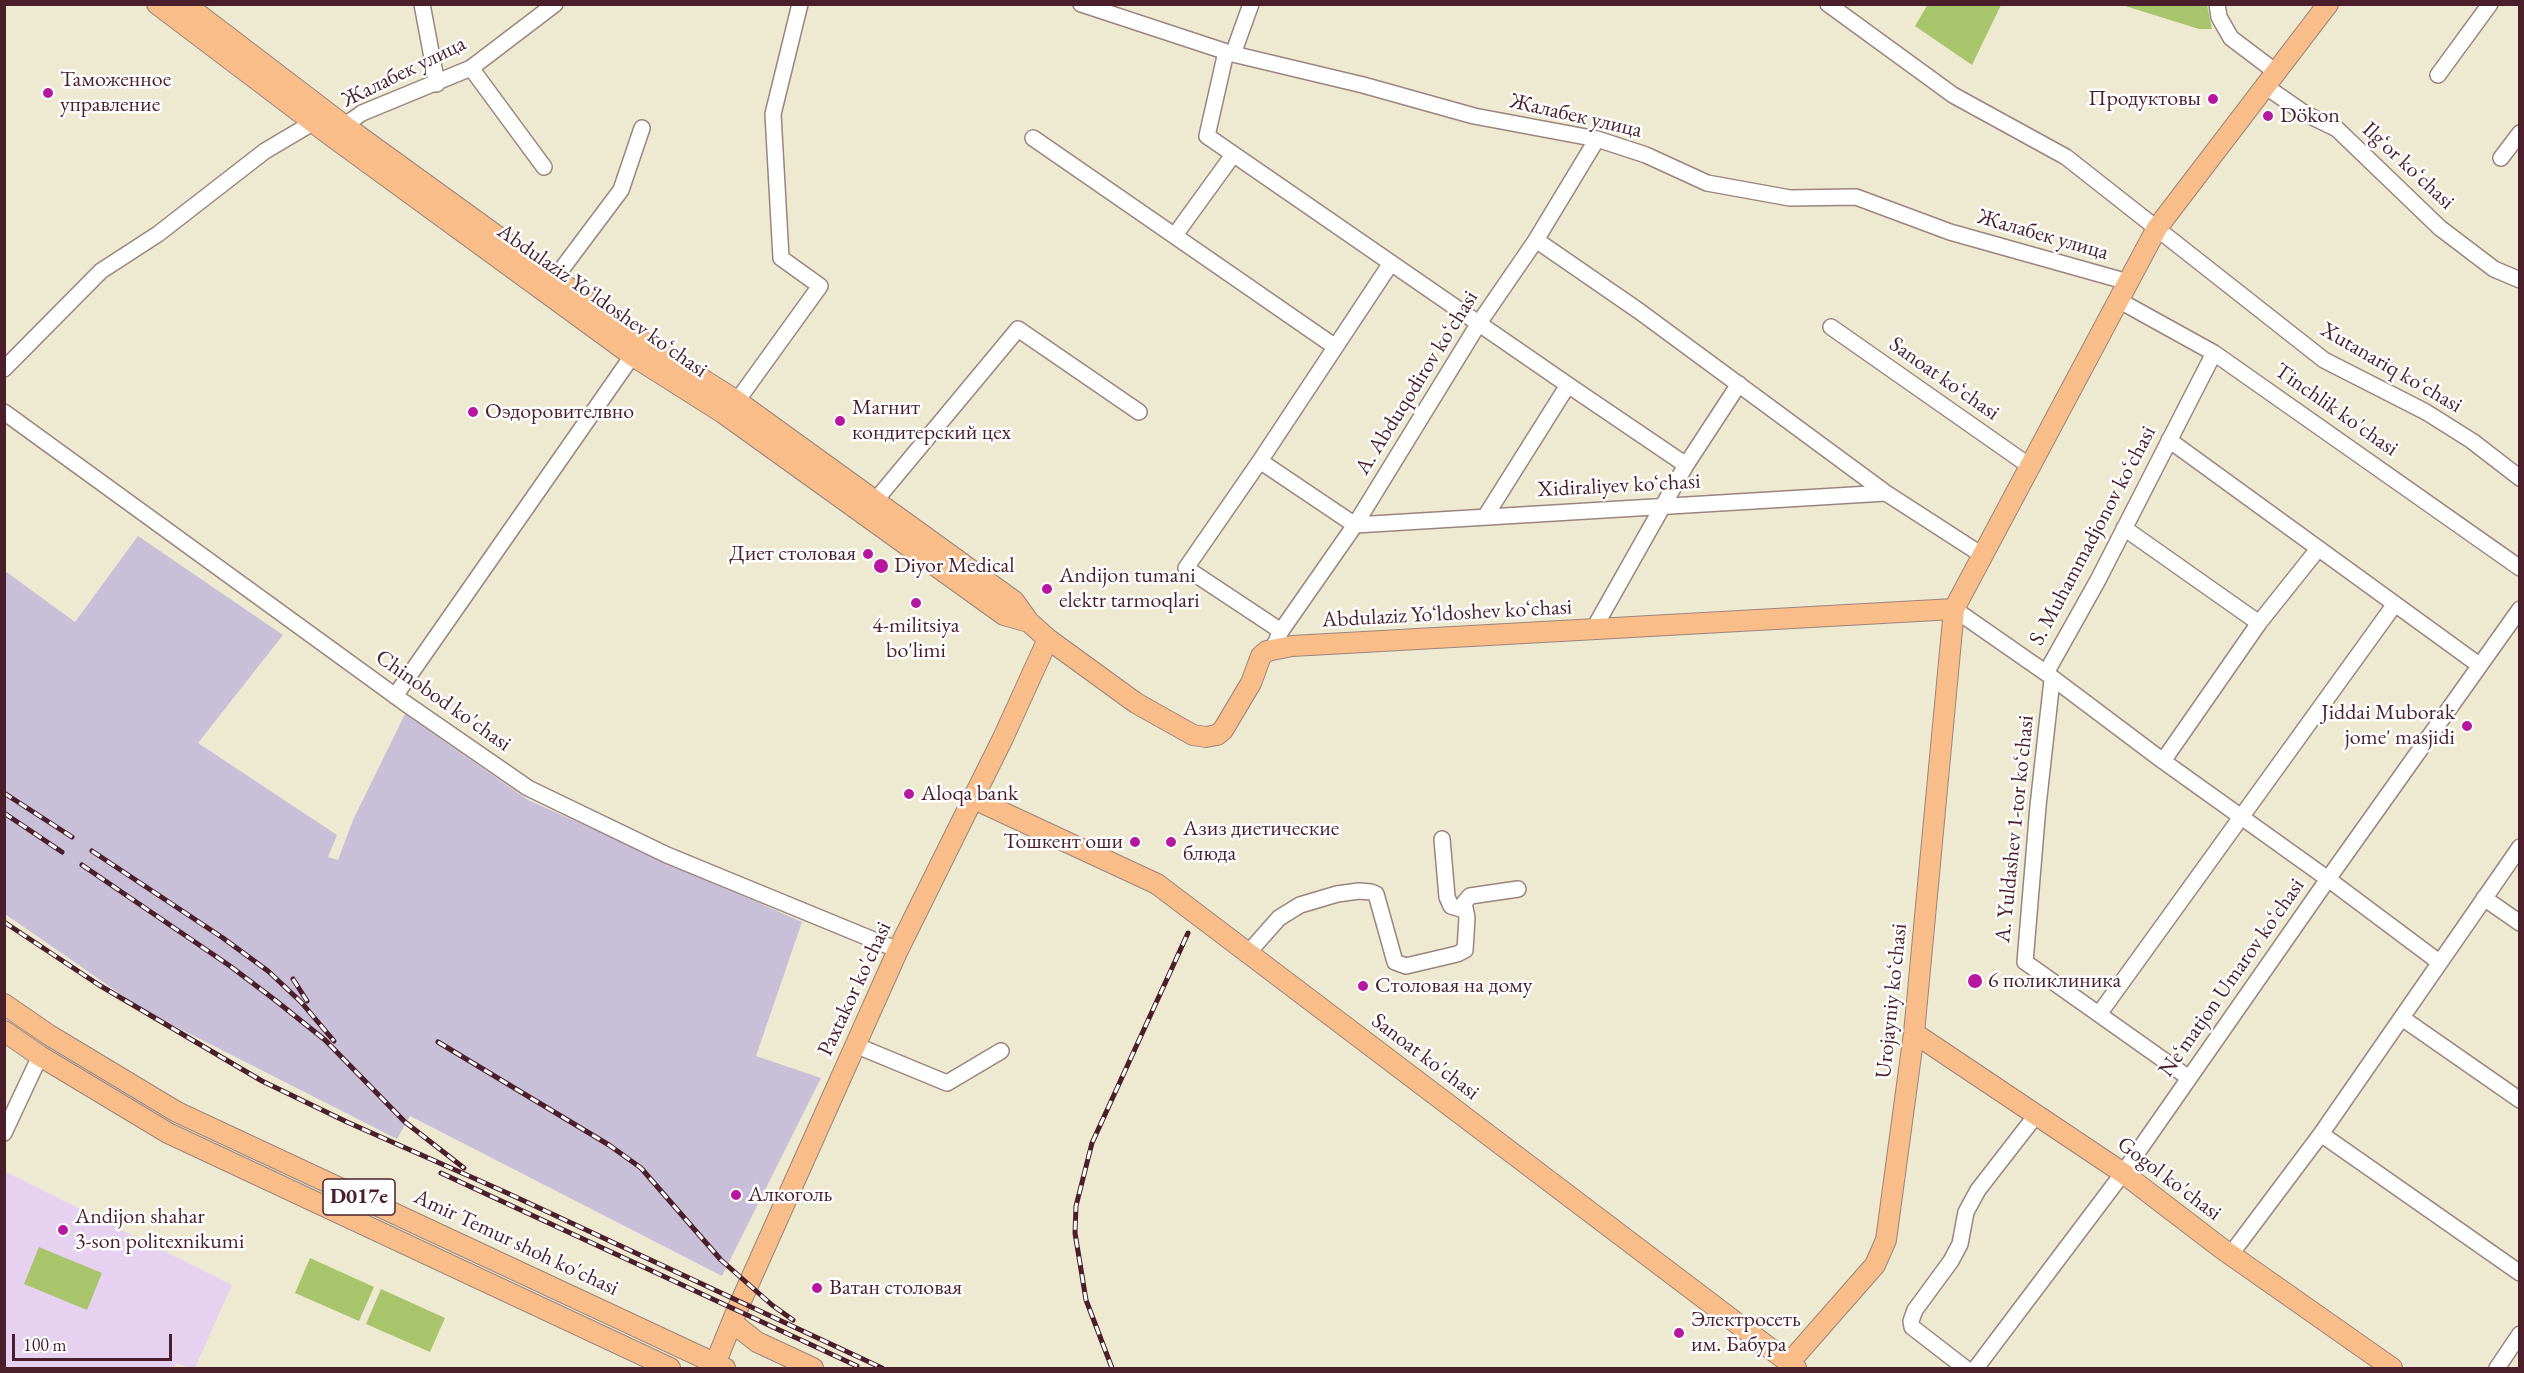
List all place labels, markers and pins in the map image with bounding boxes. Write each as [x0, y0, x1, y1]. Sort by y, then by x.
place label: Таможенное управление [60, 67, 171, 118]
marker: Таможенное управление [41, 86, 55, 100]
place label: Продуктовы [2088, 86, 2201, 112]
marker: Продуктовы [2206, 92, 2220, 106]
place label: Dökon [2280, 103, 2340, 129]
marker: Dökon [2261, 109, 2275, 123]
place label: Магнит кондитерский цех [852, 395, 1011, 446]
place label: Оэдоровителвно [485, 399, 634, 425]
marker: Оэдоровителвно [466, 405, 480, 419]
marker: Магнит кондитерский цех [833, 414, 847, 428]
place label: Диет столовая [729, 541, 856, 567]
marker: Диет столовая [861, 547, 875, 561]
place label: Diyor Medical [894, 553, 1015, 579]
marker: Diyor Medical [872, 557, 890, 575]
place label: Andijon tumani elektr tarmoqlari [1059, 563, 1200, 614]
marker: Andijon tumani elektr tarmoqlari [1040, 582, 1054, 596]
marker: 4-militsiya bo'limi [909, 596, 923, 610]
place label: 4-militsiya bo'limi [872, 613, 960, 664]
place label: Jiddai Muborak jome' masjidi [2321, 700, 2455, 752]
marker: Jiddai Muborak jome' masjidi [2460, 719, 2474, 733]
place label: Aloqa bank [921, 781, 1018, 807]
marker: Aloqa bank [902, 787, 916, 801]
place label: Азиз диетические блюда [1183, 816, 1339, 867]
place label: Тошкент оши [1003, 829, 1123, 855]
marker: Тошкент оши [1128, 835, 1142, 849]
marker: Азиз диетические блюда [1164, 835, 1178, 849]
place label: 6 поликлиника [1988, 968, 2121, 994]
marker: 6 поликлиника [1966, 972, 1984, 990]
place label: Столовая на дому [1375, 973, 1532, 999]
marker: Столовая на дому [1356, 979, 1370, 993]
place label: Алкоголь [748, 1182, 832, 1208]
marker: Алкоголь [729, 1188, 743, 1202]
place label: Andijon shahar 3-son politexnikumi [75, 1204, 244, 1256]
marker: Andijon shahar 3-son politexnikumi [56, 1223, 70, 1237]
place label: Ватан столовая [829, 1275, 962, 1301]
marker: Ватан столовая [810, 1281, 824, 1295]
place label: Электросеть им. Бабура [1691, 1307, 1801, 1358]
marker: Электросеть им. Бабура [1672, 1326, 1686, 1340]

